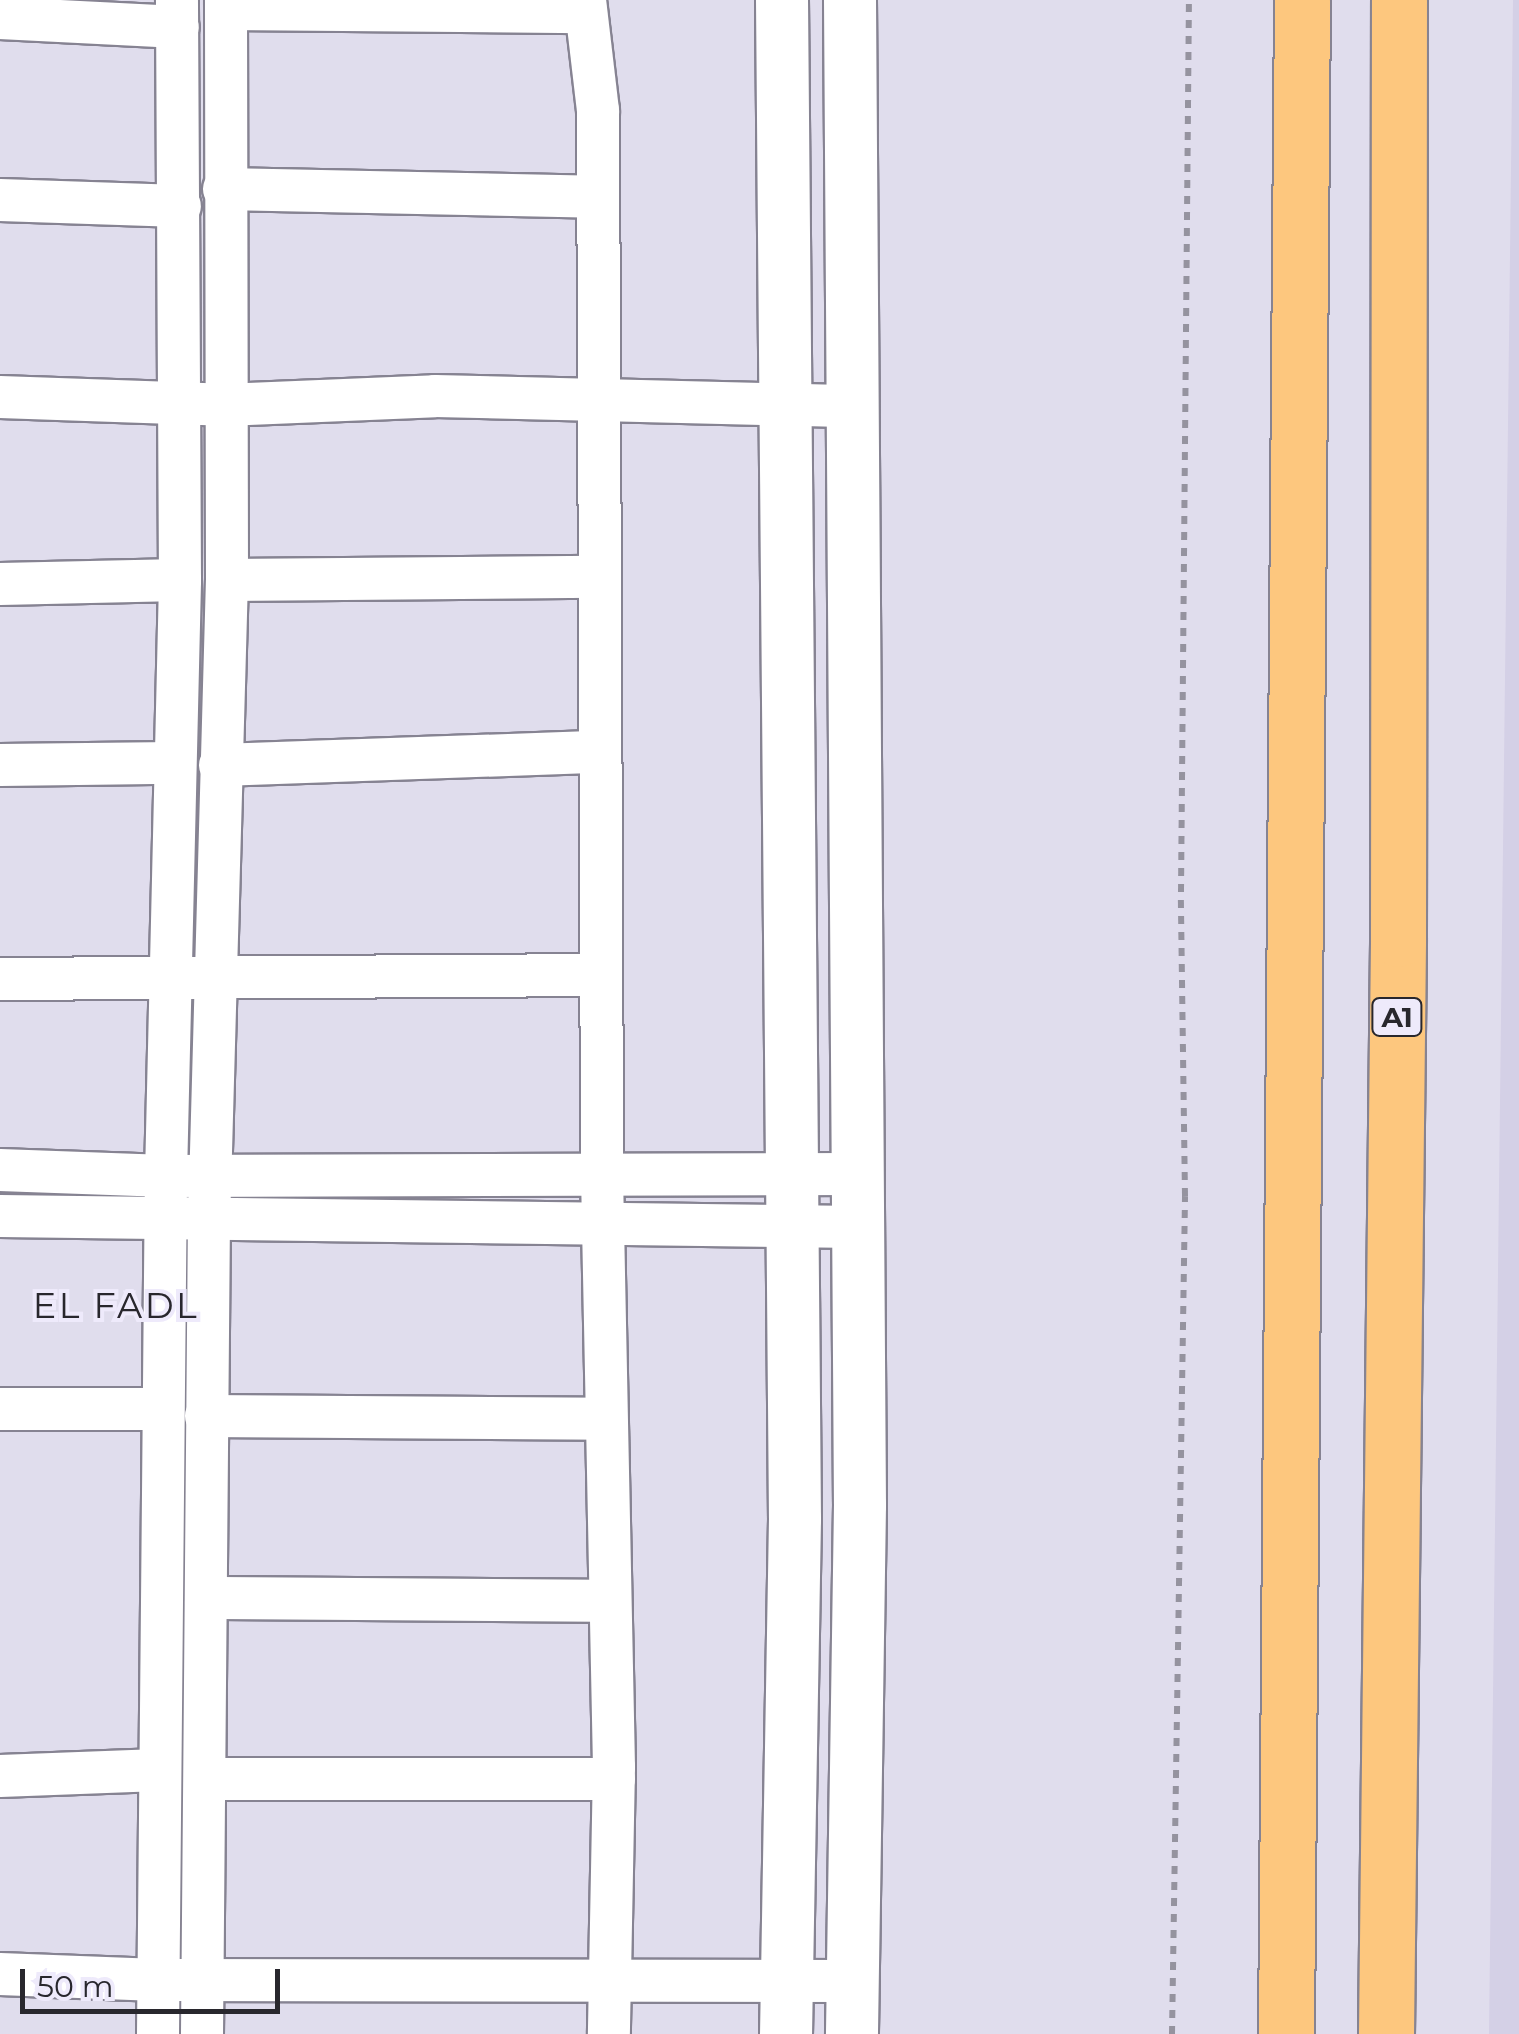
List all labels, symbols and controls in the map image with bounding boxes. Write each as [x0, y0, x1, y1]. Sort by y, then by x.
road number: A1 [1370, 994, 1424, 1040]
district label: EL FADL [33, 1285, 199, 1327]
scale bar [25, 1949, 285, 2011]
text: 50 m [37, 1968, 114, 2005]

